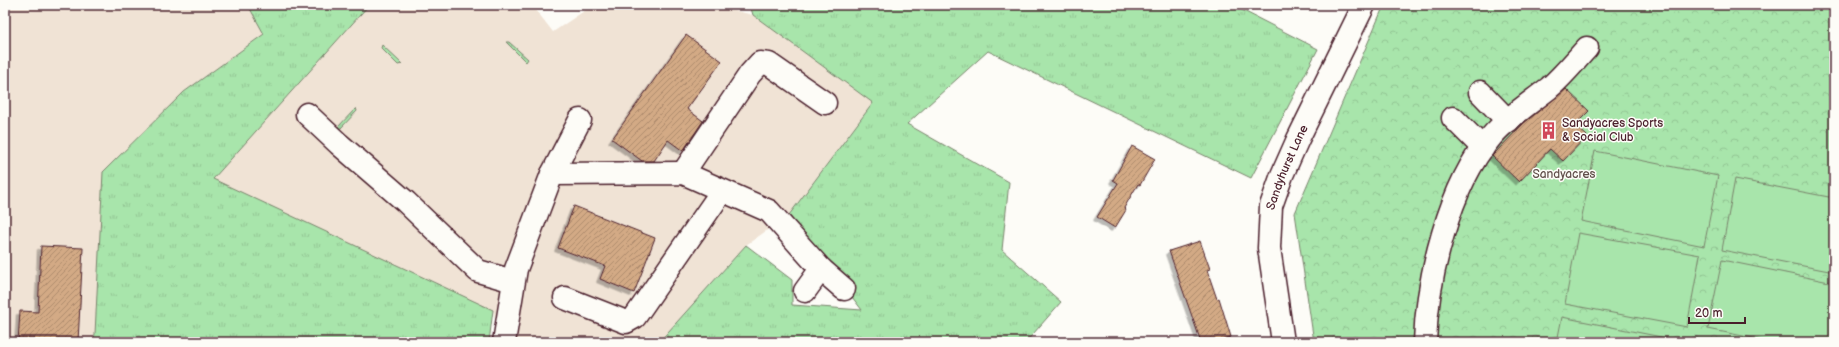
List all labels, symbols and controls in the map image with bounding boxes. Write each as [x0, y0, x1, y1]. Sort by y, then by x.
place label: Sandyacres Sports & Social Club [1562, 116, 1663, 145]
building icon: Sandyacres Sports & Social Club [1539, 120, 1559, 140]
street label: Sandyhurst Lane [1263, 122, 1312, 212]
park label: Sandyacres [1532, 167, 1596, 182]
scale bar [1689, 299, 1745, 325]
text: 20 m [1695, 306, 1722, 321]

